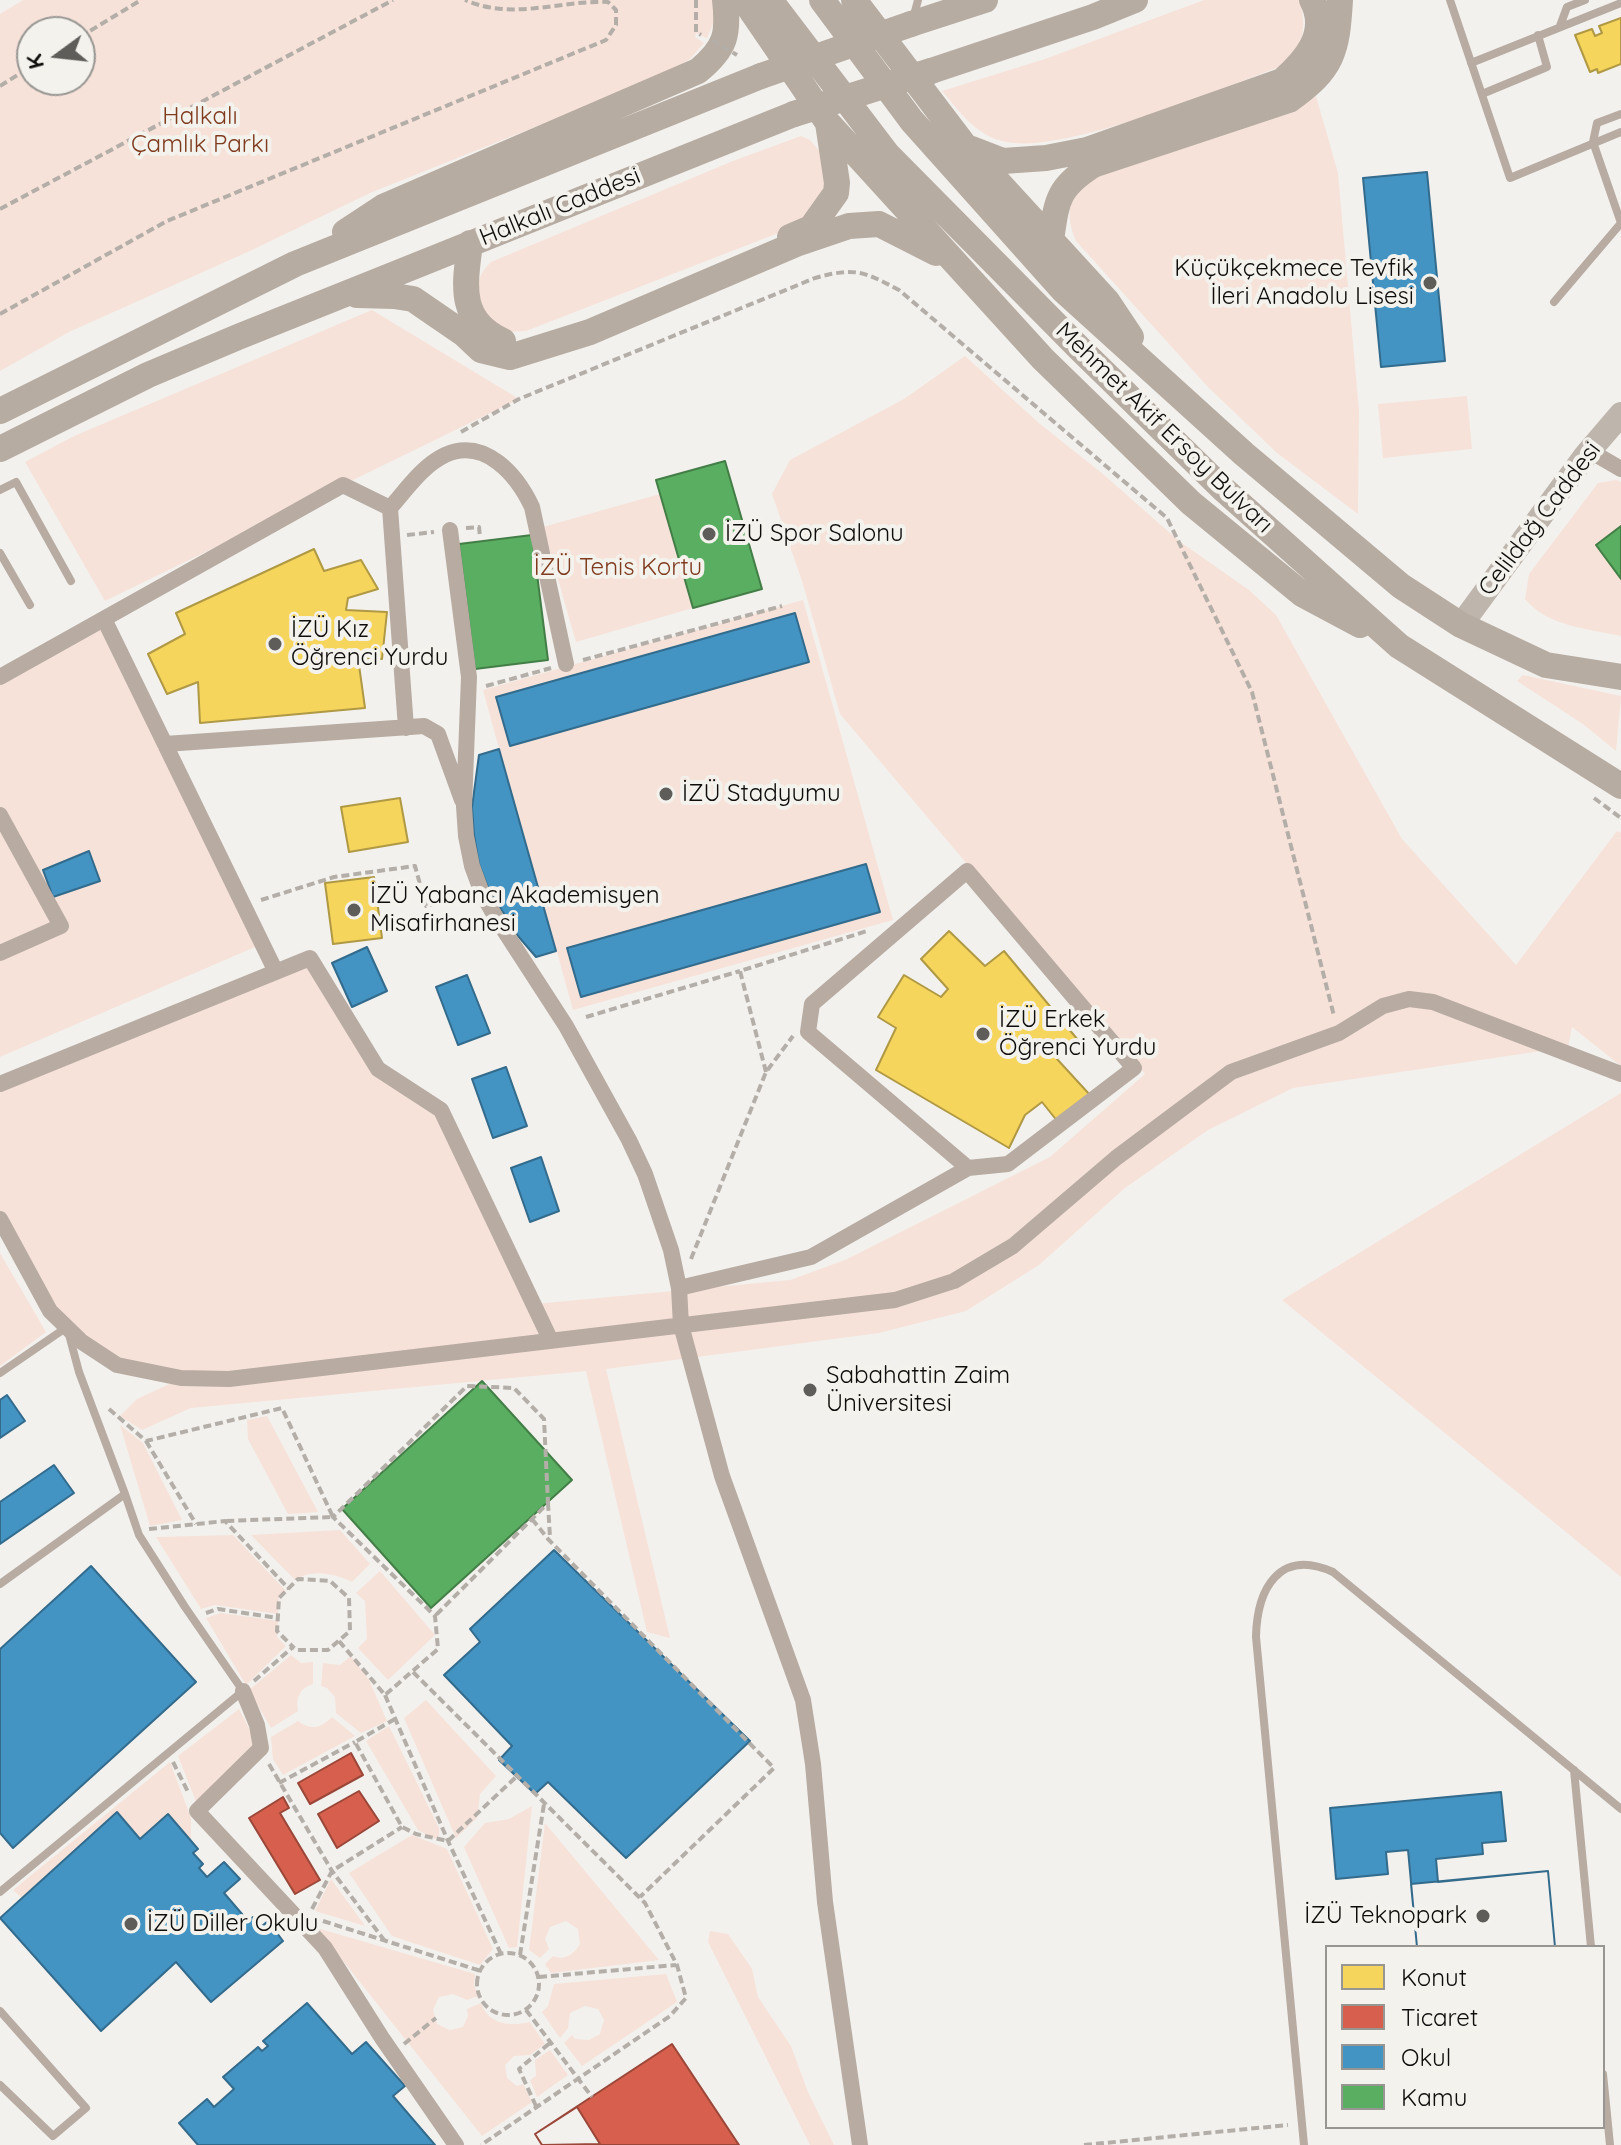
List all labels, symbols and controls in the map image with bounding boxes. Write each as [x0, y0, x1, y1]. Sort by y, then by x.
north arrow [16, 16, 96, 96]
text: K [19, 51, 50, 72]
park label: Halkalı Çamlık Parkı [131, 103, 269, 159]
street label: Halkalı Caddesi [475, 162, 645, 252]
place label: Küçükçekmece Tevfik İleri Anadolu Lisesi [1174, 255, 1414, 311]
marker: Küçükçekmece Tevfik İleri Anadolu Lisesi [1421, 274, 1439, 292]
street label: Mehmet Akif Ersoy Bulvarı [1050, 317, 1278, 539]
street label: Celildağ Caddesi [1473, 436, 1607, 602]
place label: İZÜ Spor Salonu [725, 520, 904, 548]
marker: İZÜ Spor Salonu [700, 525, 718, 543]
park label: İZÜ Tenis Kortu [534, 554, 702, 582]
place label: İZÜ Kız Öğrenci Yurdu [291, 616, 449, 672]
marker: İZÜ Kız Öğrenci Yurdu [266, 635, 284, 653]
place label: İZÜ Stadyumu [682, 780, 841, 808]
marker: İZÜ Stadyumu [657, 785, 675, 803]
place label: İZÜ Yabancı Akademisyen Misafirhanesi [370, 882, 660, 938]
marker: İZÜ Yabancı Akademisyen Misafirhanesi [345, 901, 363, 919]
place label: İZÜ Erkek Öğrenci Yurdu [999, 1006, 1157, 1062]
marker: İZÜ Erkek Öğrenci Yurdu [974, 1025, 992, 1043]
place label: Sabahattin Zaim Üniversitesi [826, 1362, 1010, 1418]
marker: Sabahattin Zaim Üniversitesi [801, 1381, 819, 1399]
place label: İZÜ Teknopark [1304, 1902, 1467, 1930]
marker: İZÜ Teknopark [1474, 1907, 1492, 1925]
place label: İZÜ Diller Okulu [147, 1910, 318, 1938]
marker: İZÜ Diller Okulu [122, 1915, 140, 1933]
legend [1325, 1945, 1605, 2129]
text: Konut [1401, 1962, 1467, 1992]
text: Ticaret [1401, 2002, 1478, 2032]
text: Okul [1401, 2042, 1451, 2072]
text: Kamu [1401, 2082, 1467, 2112]

